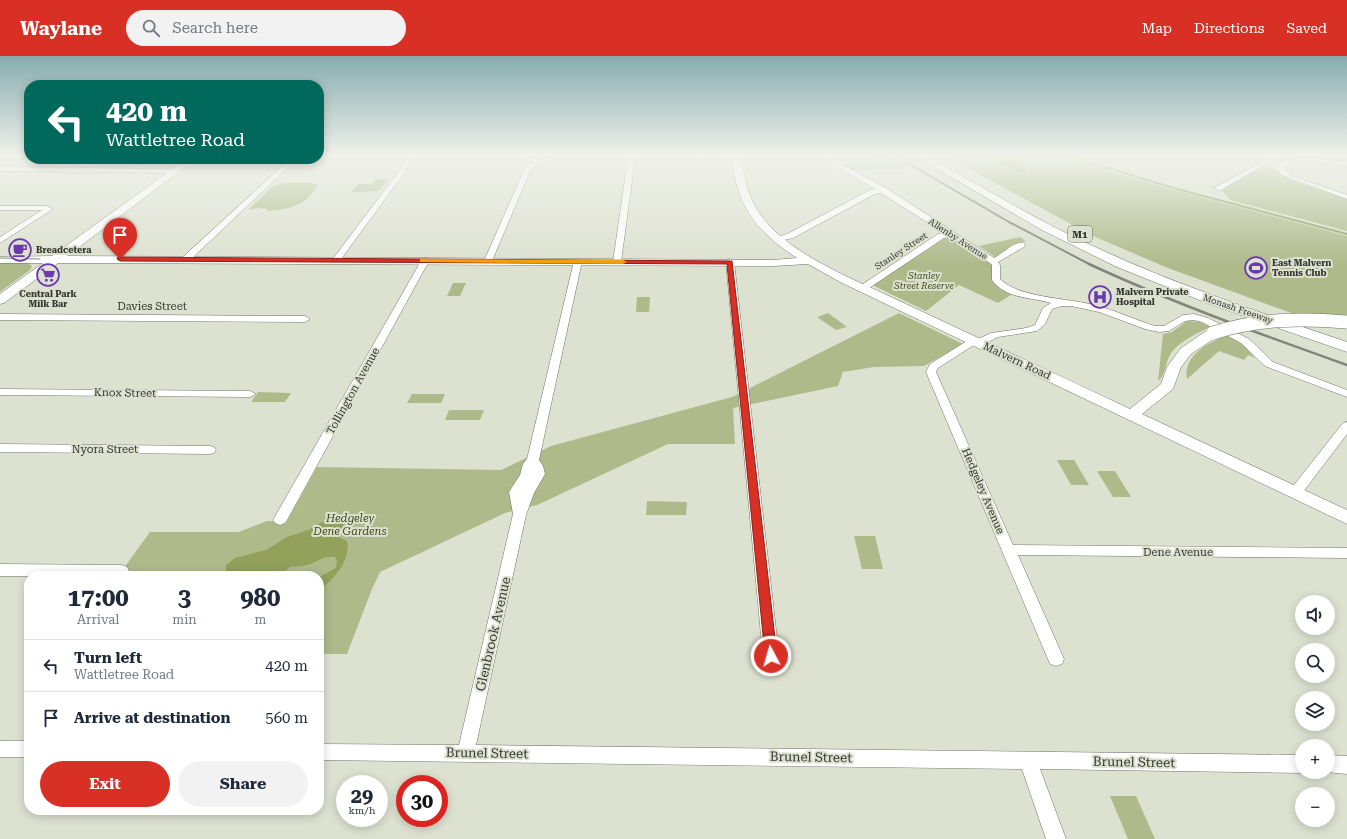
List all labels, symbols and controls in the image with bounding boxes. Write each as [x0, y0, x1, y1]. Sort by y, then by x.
search box [126, 10, 406, 46]
text: Waylane [20, 17, 102, 40]
icon: search [140, 17, 162, 39]
text: Search here [172, 19, 258, 37]
text: Map [1142, 20, 1172, 36]
text: Directions [1194, 20, 1264, 36]
text: Saved [1286, 20, 1327, 36]
text: 420 m [106, 95, 187, 128]
icon: left [40, 96, 92, 148]
text: Wattletree Road [106, 129, 245, 150]
street label: Allenby Avenue [927, 216, 989, 262]
pin [103, 218, 137, 259]
icon: arrive [109, 224, 131, 246]
road number: M1 [1068, 226, 1092, 242]
street label: Stanley Street [873, 230, 930, 272]
cafe icon: Breadcetera [7, 237, 33, 263]
place label: Breadcetera [36, 245, 92, 255]
sports icon: East Malvern Tennis Club [1243, 255, 1269, 281]
place label: East Malvern Tennis Club [1272, 258, 1331, 278]
supermarket icon: Central Park Milk Bar [35, 262, 61, 288]
park label: Stanley Street Reserve [893, 271, 954, 291]
hospital icon: Malvern Private Hospital [1087, 284, 1113, 310]
place label: Malvern Private Hospital [1116, 287, 1189, 307]
place label: Central Park Milk Bar [19, 289, 78, 309]
street label: Monash Freeway [1202, 292, 1275, 326]
street label: Davies Street [117, 300, 187, 313]
street label: Malvern Road [981, 340, 1053, 382]
street label: Tollington Avenue [324, 345, 382, 437]
street label: Knox Street [94, 386, 156, 400]
street label: Nyora Street [72, 443, 138, 456]
street label: Hedgeley Avenue [959, 446, 1007, 536]
park label: Hedgeley Dene Gardens [312, 512, 387, 538]
street label: Dene Avenue [1143, 546, 1213, 559]
street label: Glenbrook Avenue [473, 575, 513, 693]
text: 17:00 [68, 584, 129, 612]
text: 3 [178, 584, 191, 612]
text: 980 [240, 584, 281, 612]
map controls [1295, 595, 1335, 827]
button: sound [1295, 595, 1335, 635]
text: Arrival [77, 612, 119, 627]
text: min [172, 612, 197, 627]
text: m [254, 612, 266, 627]
position arrow [750, 635, 792, 677]
button: search [1295, 643, 1335, 683]
text: Turn left [74, 649, 142, 667]
icon: left [40, 655, 62, 677]
text: 420 m [265, 657, 308, 675]
text: Wattletree Road [74, 667, 174, 682]
button: layers [1295, 691, 1335, 731]
icon: arrive [40, 707, 62, 729]
text: Arrive at destination [74, 709, 230, 727]
text: 560 m [265, 709, 308, 727]
button: + [1295, 739, 1335, 779]
street label: Brunel Street [446, 745, 528, 761]
street label: Brunel Street [770, 749, 852, 765]
street label: Brunel Street [1093, 754, 1175, 770]
button: Exit [40, 761, 170, 807]
button: Share [178, 761, 308, 807]
speed limit sign: 30 [396, 775, 448, 827]
text: 29 [351, 784, 373, 808]
button: − [1295, 787, 1335, 827]
text: km/h [349, 805, 375, 816]

